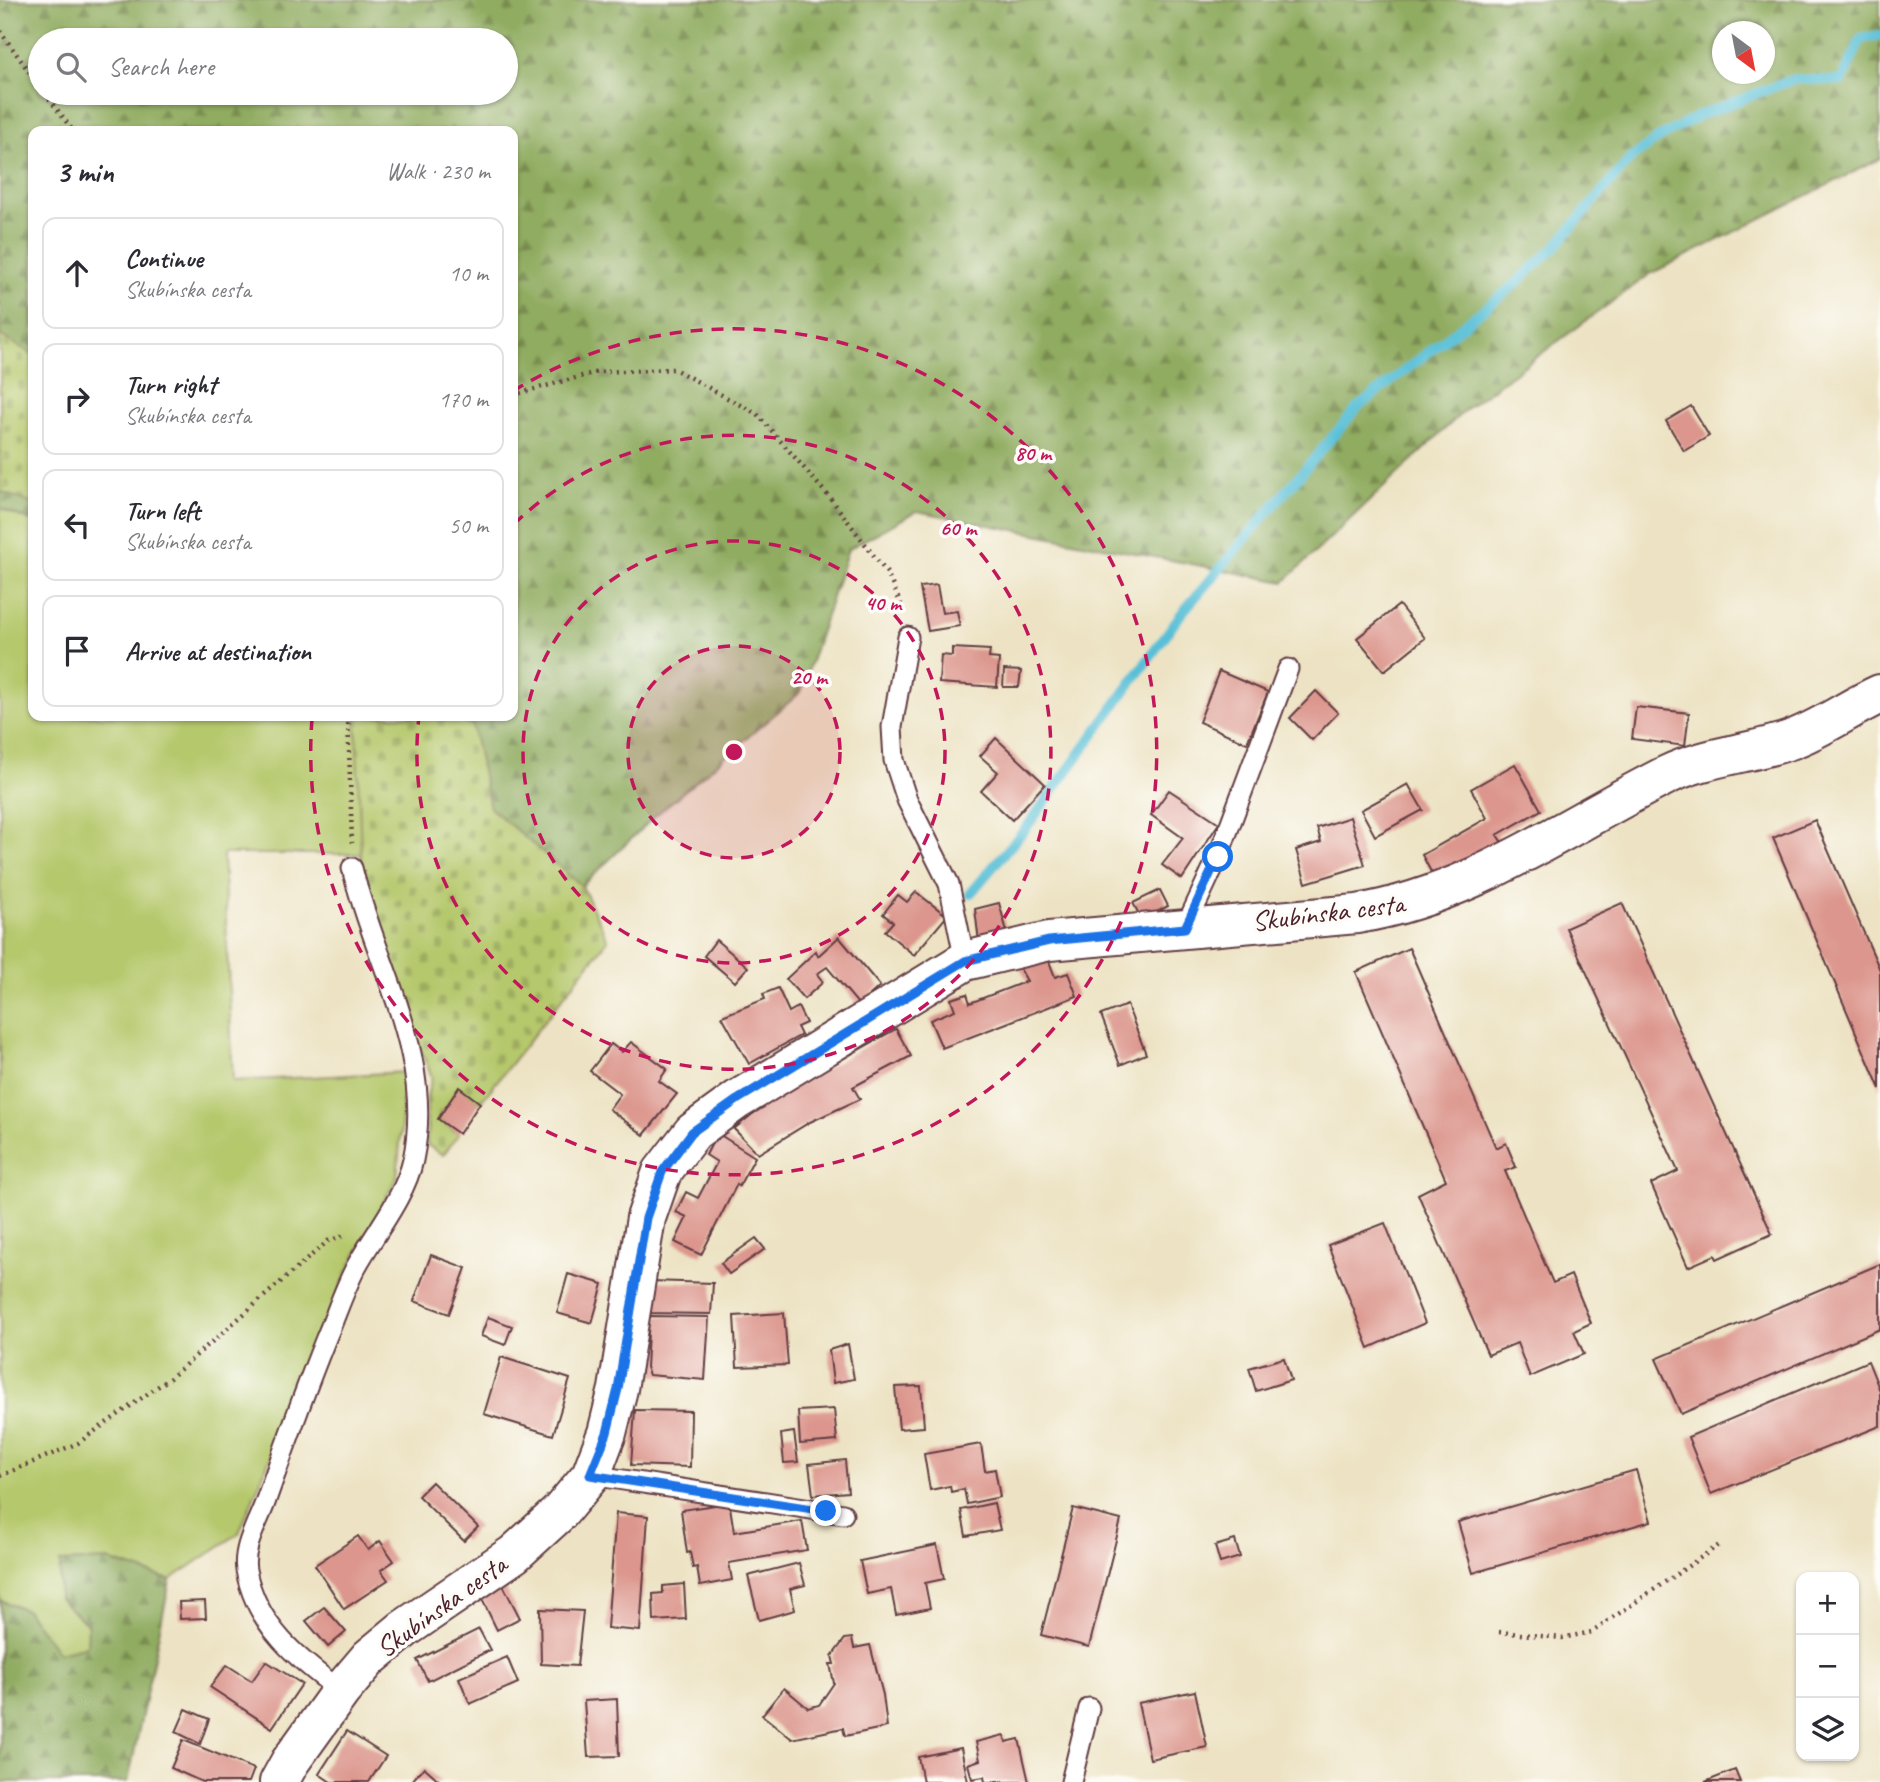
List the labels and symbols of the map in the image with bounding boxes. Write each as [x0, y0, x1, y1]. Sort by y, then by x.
north arrow [1712, 21, 1775, 84]
text: 80 m [1015, 440, 1053, 466]
text: 60 m [940, 515, 978, 541]
text: 40 m [865, 590, 903, 616]
text: 20 m [791, 664, 829, 690]
centre of rings [722, 740, 746, 764]
route start [1202, 841, 1233, 872]
street label: Skubínska cesta [1250, 885, 1408, 939]
route end [810, 1495, 841, 1526]
street label: Skubínska cesta [369, 1545, 515, 1665]

